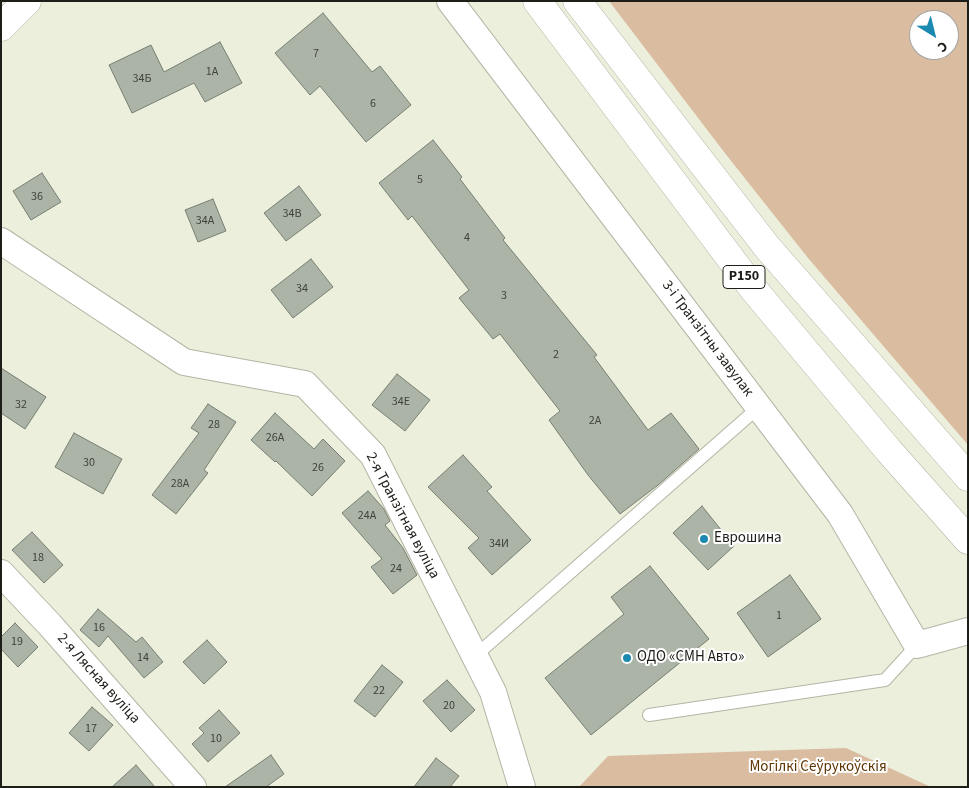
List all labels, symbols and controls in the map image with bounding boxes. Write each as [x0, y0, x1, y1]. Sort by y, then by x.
north arrow [909, 10, 959, 60]
text: С [933, 36, 951, 57]
house number: 7 [313, 47, 319, 61]
house number: 1А [206, 65, 218, 79]
house number: 34Б [133, 72, 151, 86]
house number: 6 [370, 97, 376, 111]
house number: 5 [417, 173, 423, 187]
house number: 36 [31, 190, 43, 204]
house number: 34В [283, 207, 301, 221]
house number: 34А [196, 214, 214, 228]
house number: 4 [464, 231, 470, 245]
road number: Р150 [723, 266, 765, 288]
street label: 3-і Транзітны завулак [657, 277, 757, 401]
house number: 34 [296, 282, 308, 296]
house number: 3 [501, 289, 507, 303]
house number: 2 [553, 348, 559, 362]
house number: 34Е [392, 395, 410, 409]
house number: 32 [15, 398, 27, 412]
house number: 2А [589, 414, 601, 428]
house number: 28 [208, 418, 220, 432]
house number: 26А [266, 431, 284, 445]
street label: 2-я Транзітная вуліца [361, 450, 443, 582]
house number: 30 [83, 456, 95, 470]
house number: 26 [312, 461, 324, 475]
house number: 28А [171, 477, 189, 491]
house number: 24А [358, 509, 376, 523]
place label: Еврошина [714, 530, 782, 548]
marker: Еврошина [698, 533, 710, 545]
house number: 34И [489, 537, 509, 551]
house number: 18 [32, 551, 44, 565]
house number: 24 [390, 562, 402, 576]
house number: 1 [776, 609, 782, 623]
house number: 16 [93, 621, 105, 635]
street label: 2-я Лясная вуліца [53, 630, 143, 728]
house number: 19 [11, 635, 23, 649]
place label: ОДО «СМН Авто» [637, 649, 744, 667]
house number: 14 [137, 651, 149, 665]
marker: ОДО «СМН Авто» [621, 652, 633, 664]
house number: 22 [373, 684, 385, 698]
house number: 20 [443, 699, 455, 713]
house number: 17 [85, 722, 97, 736]
house number: 10 [210, 732, 222, 746]
park label: Могілкі Сеўрукоўскія [749, 759, 887, 777]

